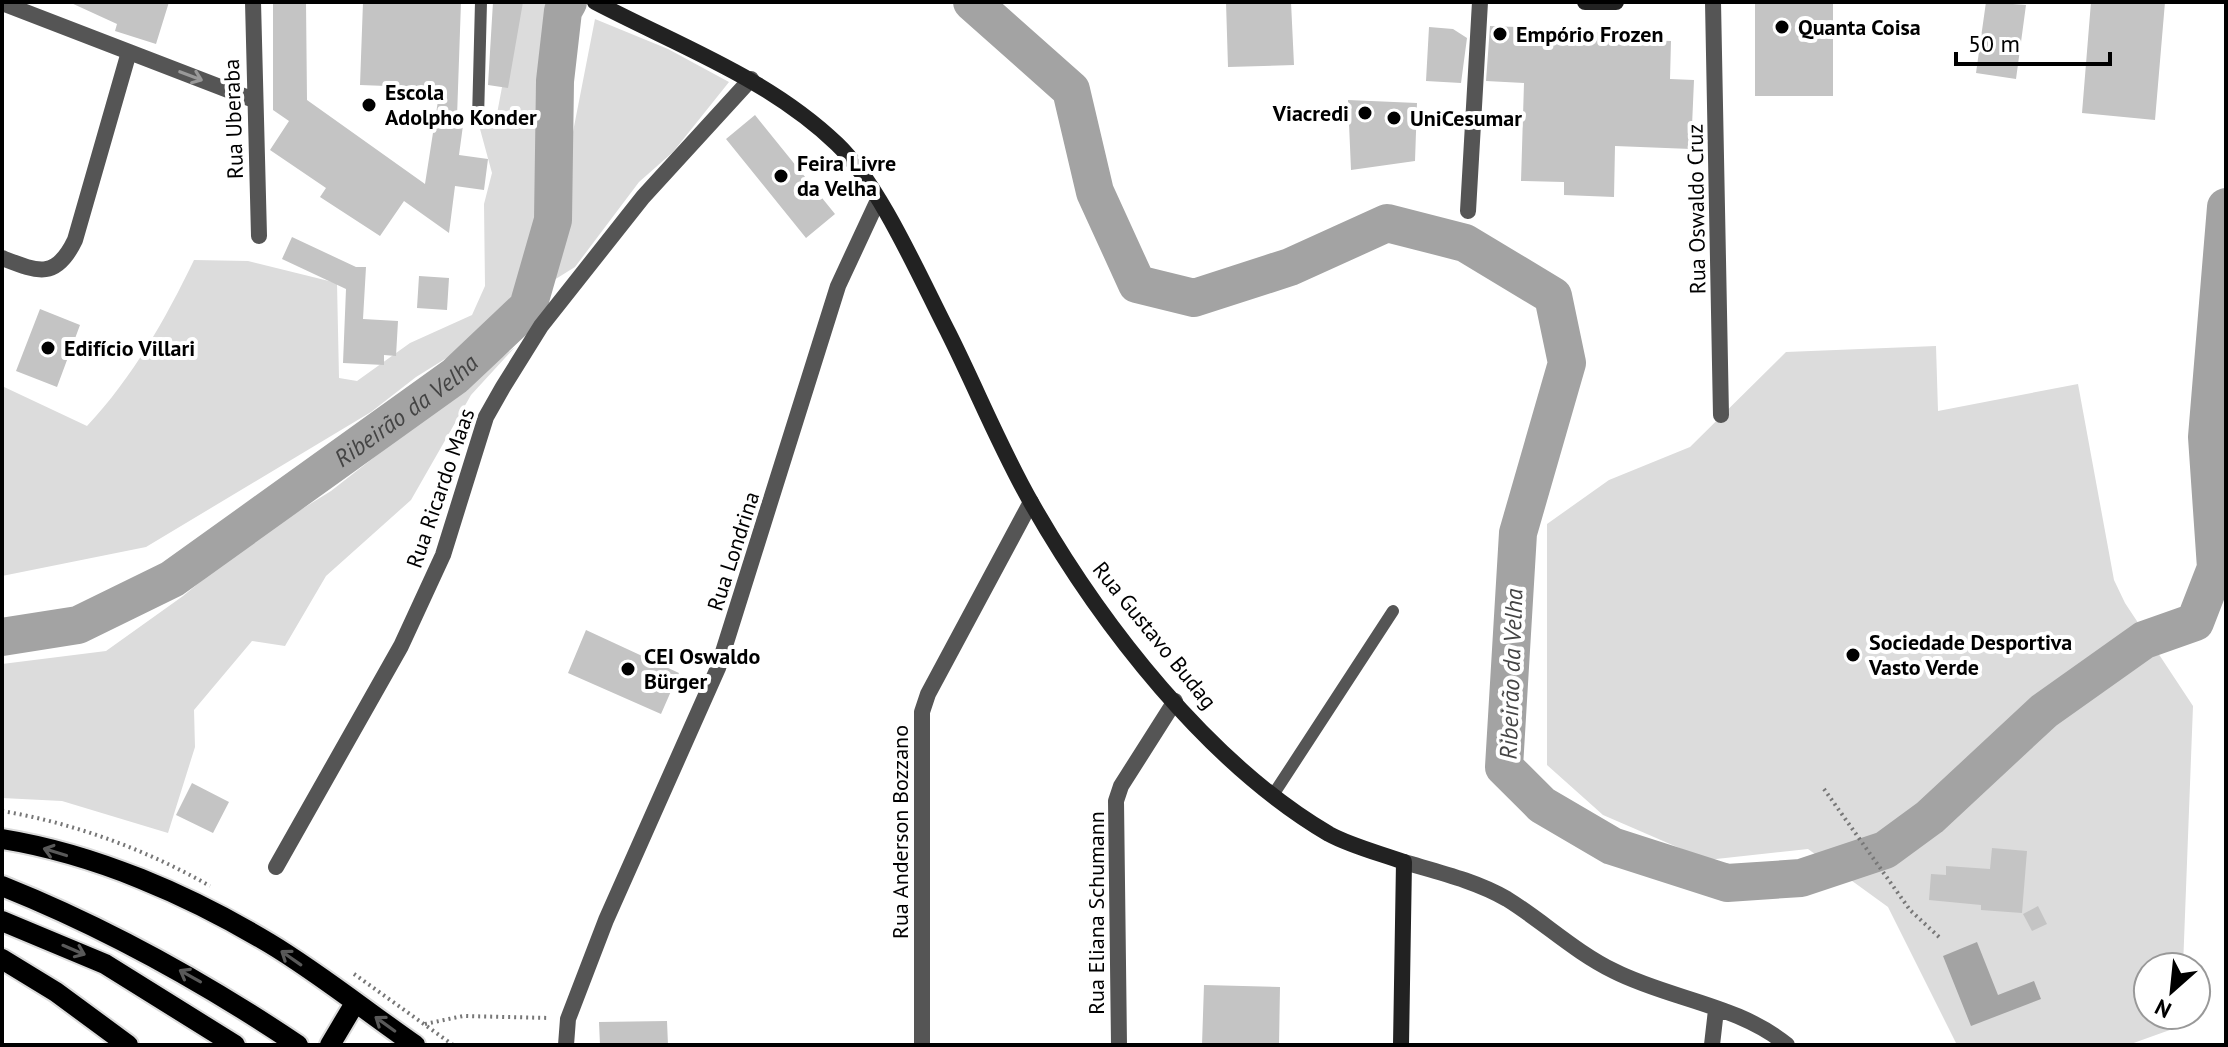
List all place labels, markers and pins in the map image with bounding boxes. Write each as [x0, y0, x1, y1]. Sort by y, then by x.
place label: Quanta Coisa [1798, 13, 1921, 41]
marker: Quanta Coisa [1773, 18, 1791, 36]
place label: Empório Frozen [1516, 20, 1664, 48]
marker: Empório Frozen [1491, 25, 1509, 43]
place label: Escola Adolpho Konder [385, 78, 537, 131]
marker: Escola Adolpho Konder [360, 96, 378, 114]
place label: Viacredi [1272, 99, 1349, 127]
marker: Viacredi [1356, 104, 1374, 122]
place label: UniCesumar [1410, 104, 1522, 132]
marker: UniCesumar [1385, 109, 1403, 127]
place label: Feira Livre da Velha [797, 149, 896, 202]
marker: Feira Livre da Velha [772, 167, 790, 185]
place label: Edifício Villari [64, 334, 195, 362]
marker: Edifício Villari [39, 339, 57, 357]
place label: Sociedade Desportiva Vasto Verde [1868, 628, 2072, 681]
place label: CEI Oswaldo Bürger [644, 642, 760, 695]
marker: Sociedade Desportiva Vasto Verde [1844, 646, 1862, 664]
marker: CEI Oswaldo Bürger [619, 660, 637, 678]

